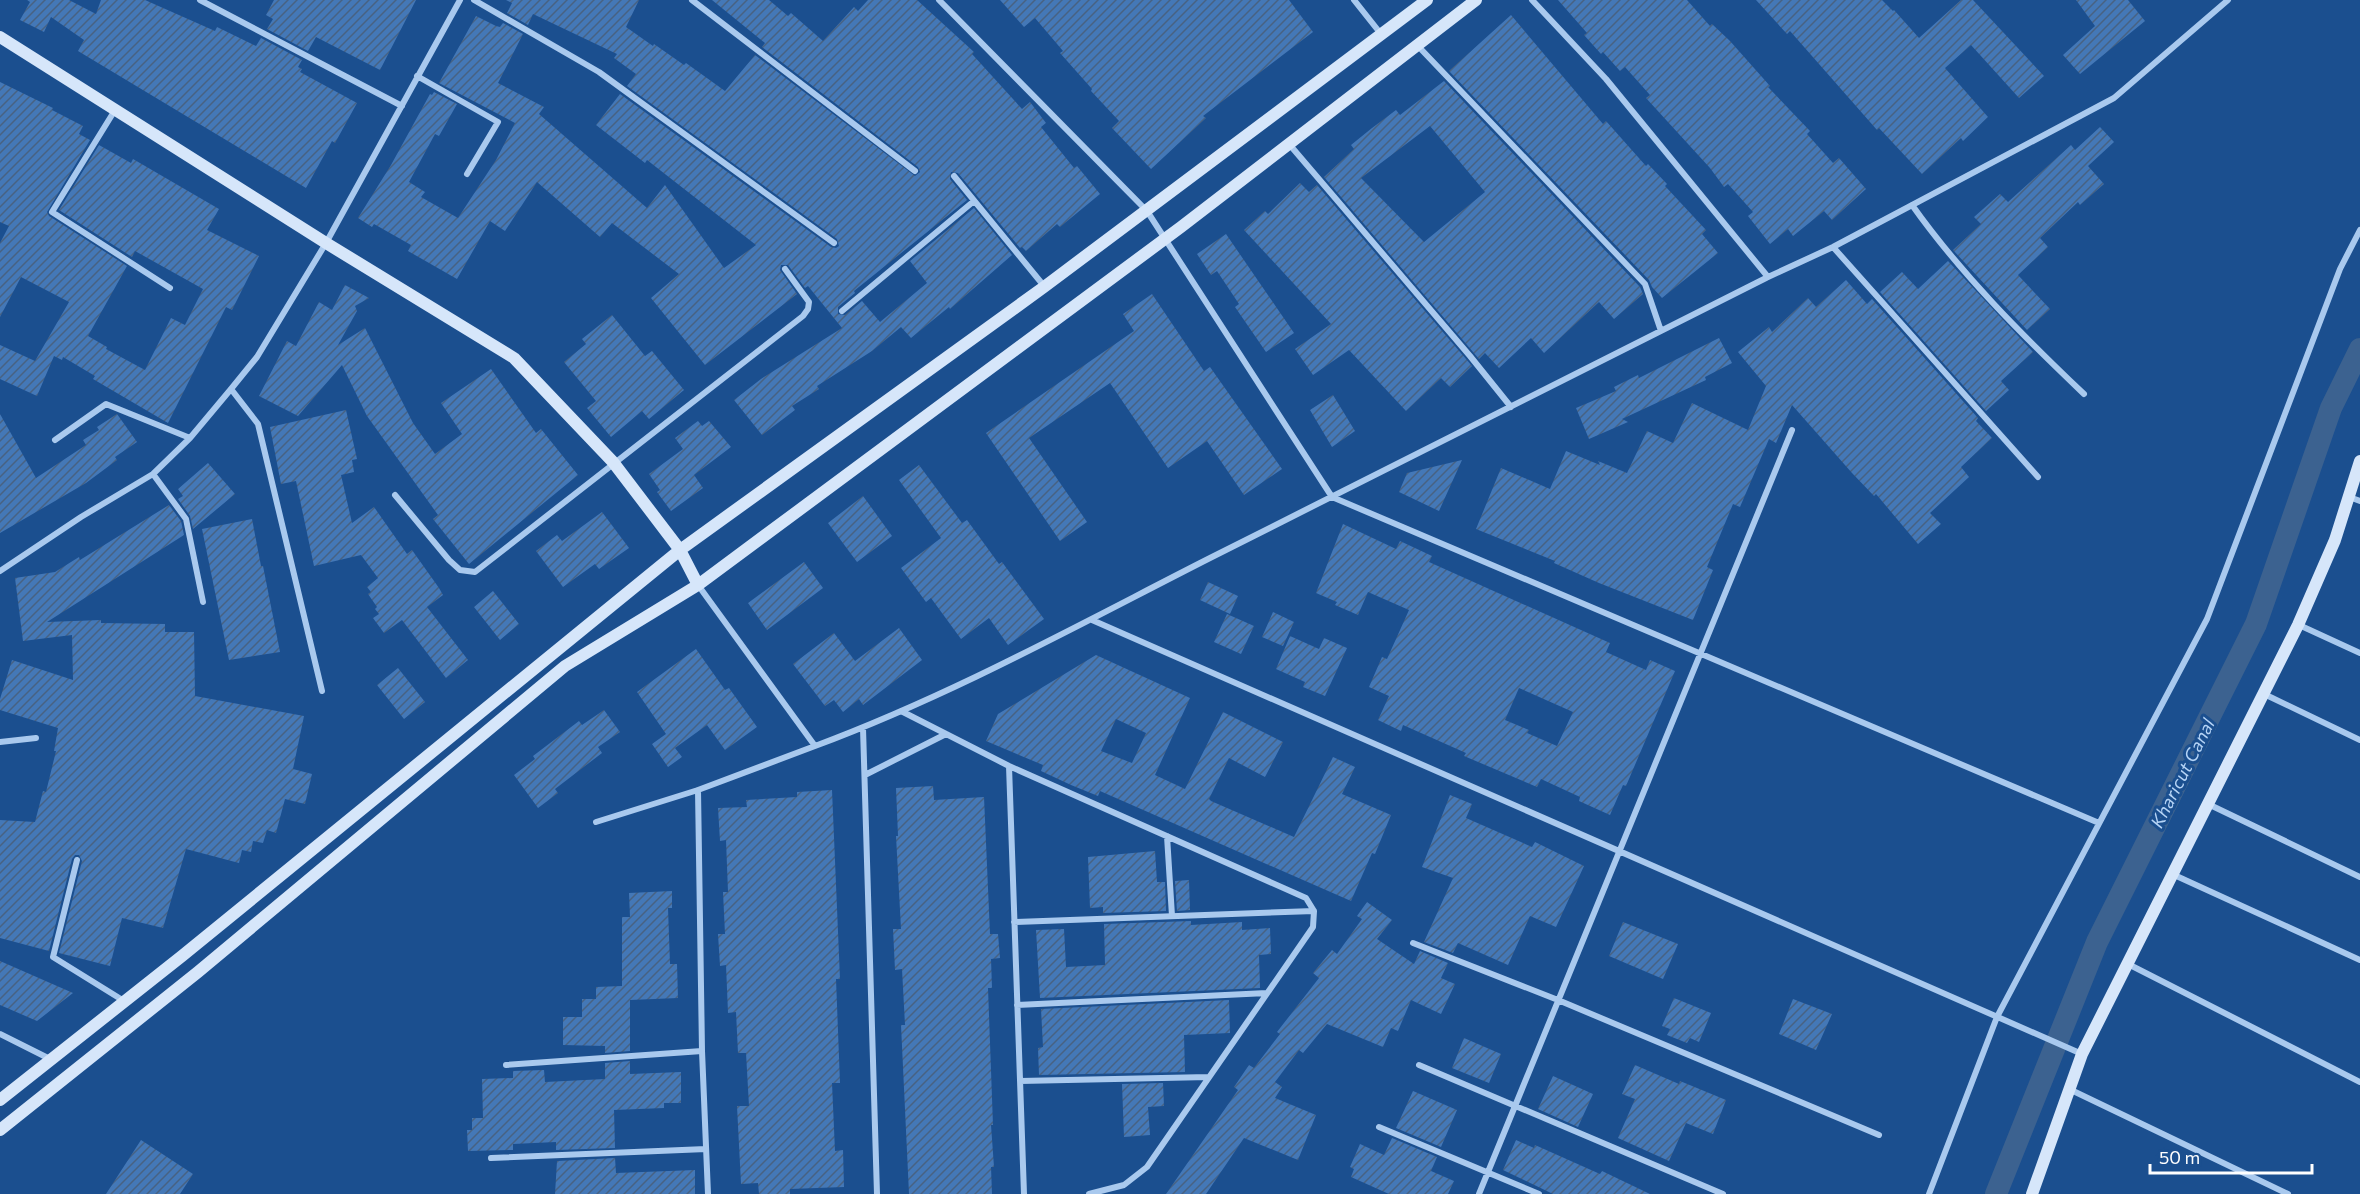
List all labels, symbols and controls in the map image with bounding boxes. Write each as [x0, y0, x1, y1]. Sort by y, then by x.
water label: Kharicut Canal [2145, 714, 2219, 831]
scale bar [2150, 1137, 2312, 1175]
text: 50 m [2159, 1146, 2200, 1168]

